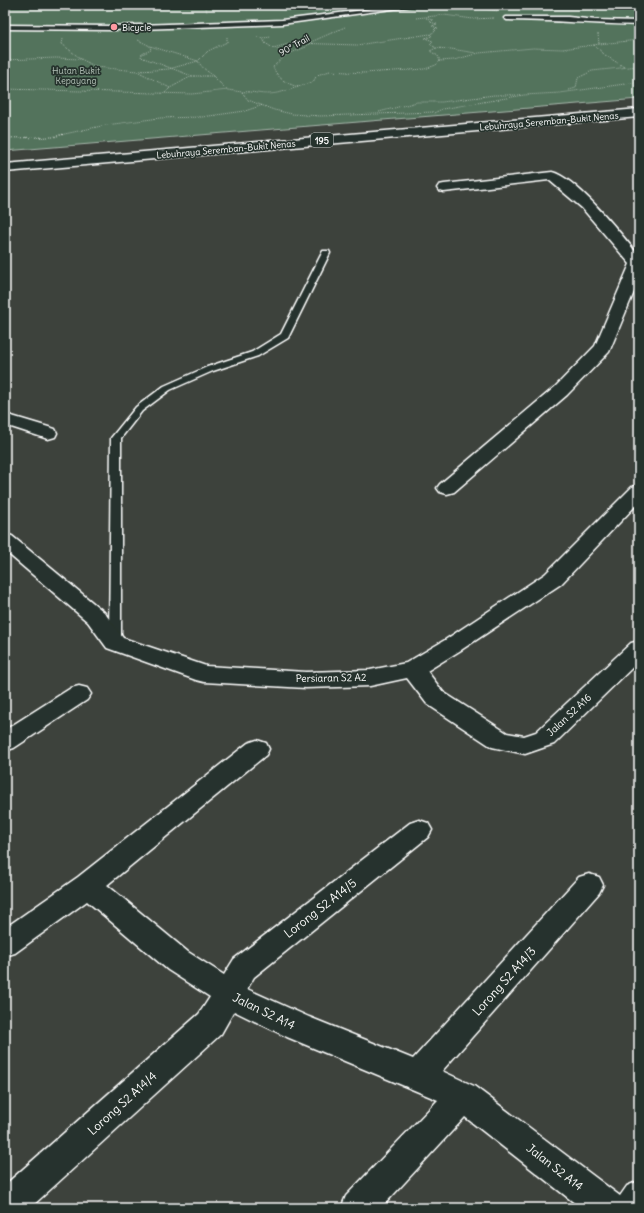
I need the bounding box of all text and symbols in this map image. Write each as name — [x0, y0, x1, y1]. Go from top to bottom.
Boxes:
marker: Bicycle — [109, 22, 119, 32]
place label: Bicycle — [122, 22, 151, 33]
street label: 90° Trail — [277, 32, 311, 58]
park label: Hutan Bukit Kepayang — [52, 65, 100, 86]
street label: Lebuhraya Seremban-Bukit Nenas — [479, 109, 619, 133]
road number: 195 — [311, 133, 333, 147]
street label: Lebuhraya Seremban-Bukit Nenas — [156, 137, 296, 161]
street label: Persiaran S2 A2 — [296, 671, 367, 685]
street label: Jalan S2 A16 — [544, 691, 594, 739]
street label: Lorong S2 A14/5 — [281, 875, 359, 941]
street label: Lorong S2 A14/3 — [469, 943, 539, 1019]
street label: Jalan S2 A14 — [230, 989, 298, 1033]
street label: Lorong S2 A14/4 — [84, 1068, 160, 1138]
street label: Jalan S2 A14 — [524, 1140, 586, 1194]

